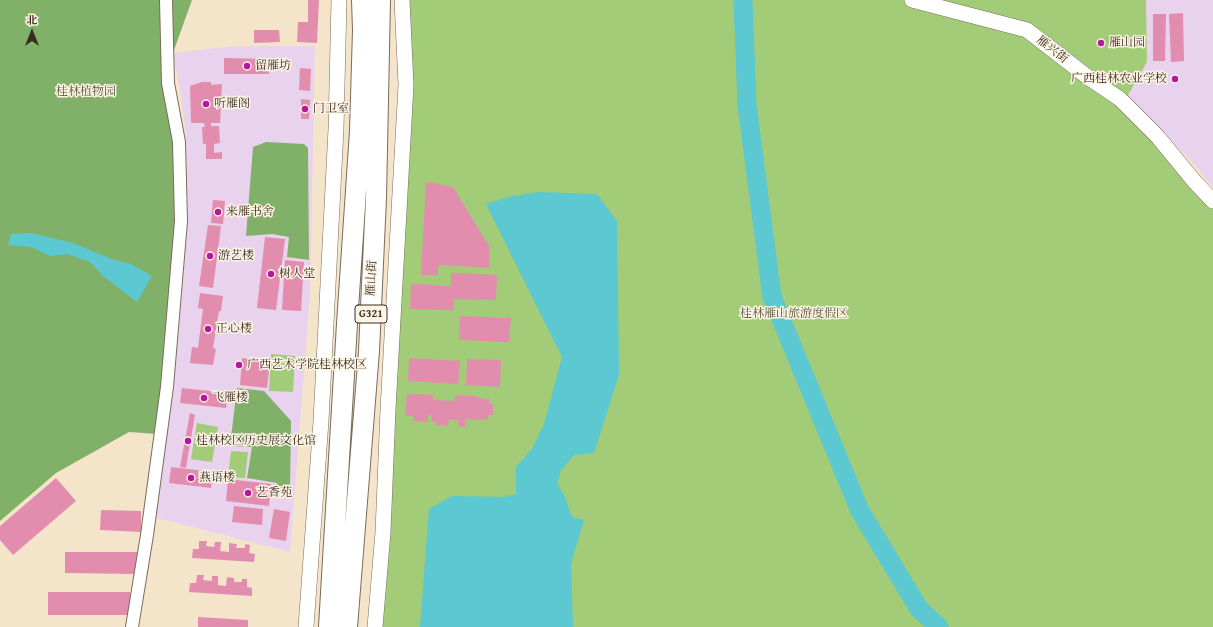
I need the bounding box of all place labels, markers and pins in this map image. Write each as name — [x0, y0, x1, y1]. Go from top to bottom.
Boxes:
place label: 雁山园 — [1109, 36, 1145, 50]
marker: 雁山园 — [1096, 38, 1106, 48]
place label: 留雁坊 — [255, 59, 291, 73]
marker: 留雁坊 — [242, 61, 252, 71]
place label: 广西桂林农业学校 — [1071, 72, 1167, 86]
marker: 广西桂林农业学校 — [1170, 74, 1180, 84]
place label: 听雁阁 — [214, 97, 250, 111]
marker: 听雁阁 — [201, 99, 211, 109]
place label: 门卫室 — [313, 102, 349, 116]
marker: 门卫室 — [300, 104, 310, 114]
place label: 来雁书舍 — [226, 205, 274, 219]
marker: 来雁书舍 — [213, 207, 223, 217]
place label: 游艺楼 — [218, 249, 254, 263]
marker: 游艺楼 — [205, 251, 215, 261]
place label: 树人堂 — [279, 267, 315, 281]
marker: 树人堂 — [266, 269, 276, 279]
place label: 正心楼 — [216, 322, 252, 336]
marker: 正心楼 — [203, 324, 213, 334]
place label: 广西艺术学院桂林校区 — [247, 358, 367, 372]
marker: 广西艺术学院桂林校区 — [234, 360, 244, 370]
place label: 飞雁楼 — [212, 391, 248, 405]
marker: 飞雁楼 — [199, 393, 209, 403]
place label: 桂林校区历史展文化馆 — [196, 434, 316, 448]
marker: 桂林校区历史展文化馆 — [183, 436, 193, 446]
place label: 燕语楼 — [199, 471, 235, 485]
marker: 燕语楼 — [186, 473, 196, 483]
place label: 艺香苑 — [256, 486, 292, 500]
marker: 艺香苑 — [243, 488, 253, 498]

